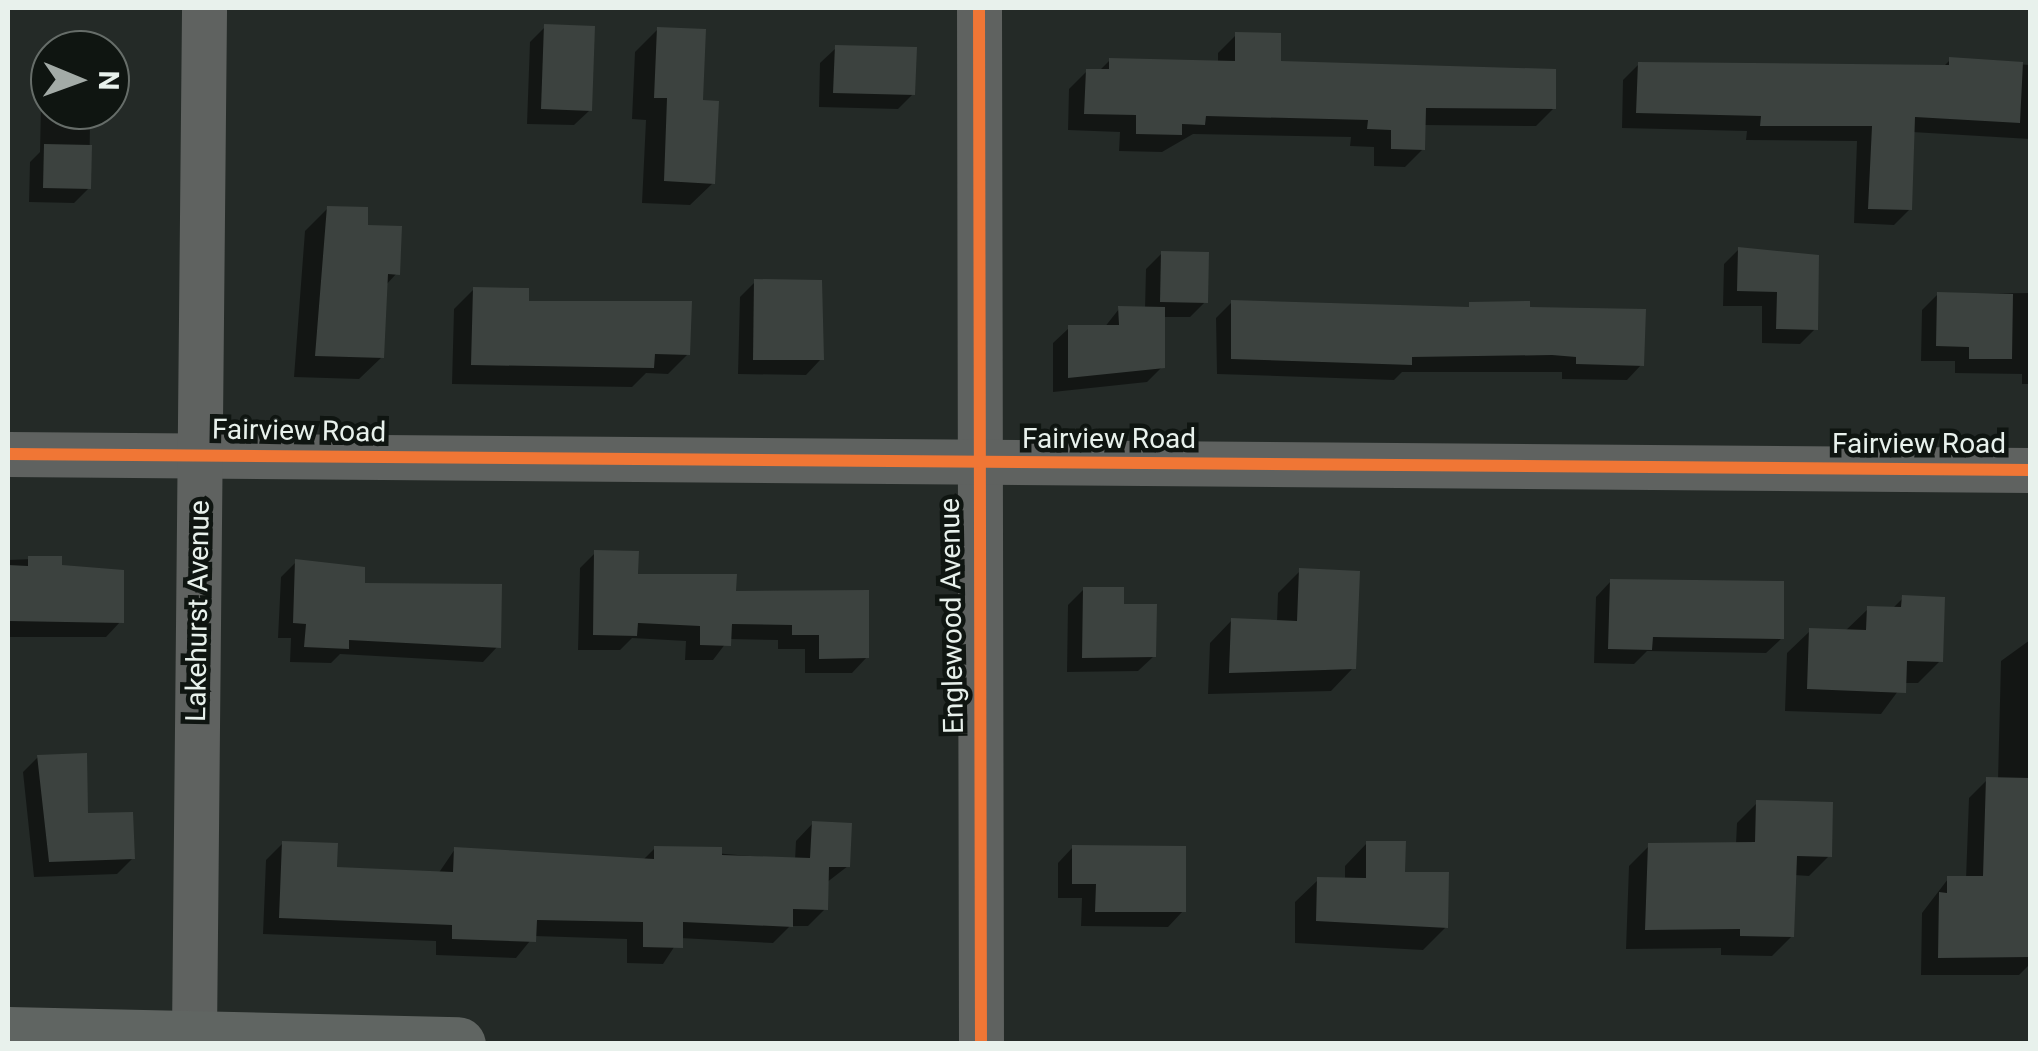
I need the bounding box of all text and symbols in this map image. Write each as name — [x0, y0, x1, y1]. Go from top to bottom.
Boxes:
north arrow — [30, 30, 130, 130]
text: N — [92, 70, 125, 91]
street label: Fairview Road — [212, 413, 386, 449]
street label: Fairview Road — [1022, 422, 1196, 456]
street label: Fairview Road — [1832, 427, 2006, 461]
street label: Englewood Avenue — [933, 498, 971, 734]
street label: Lakehurst Avenue — [179, 500, 217, 722]

